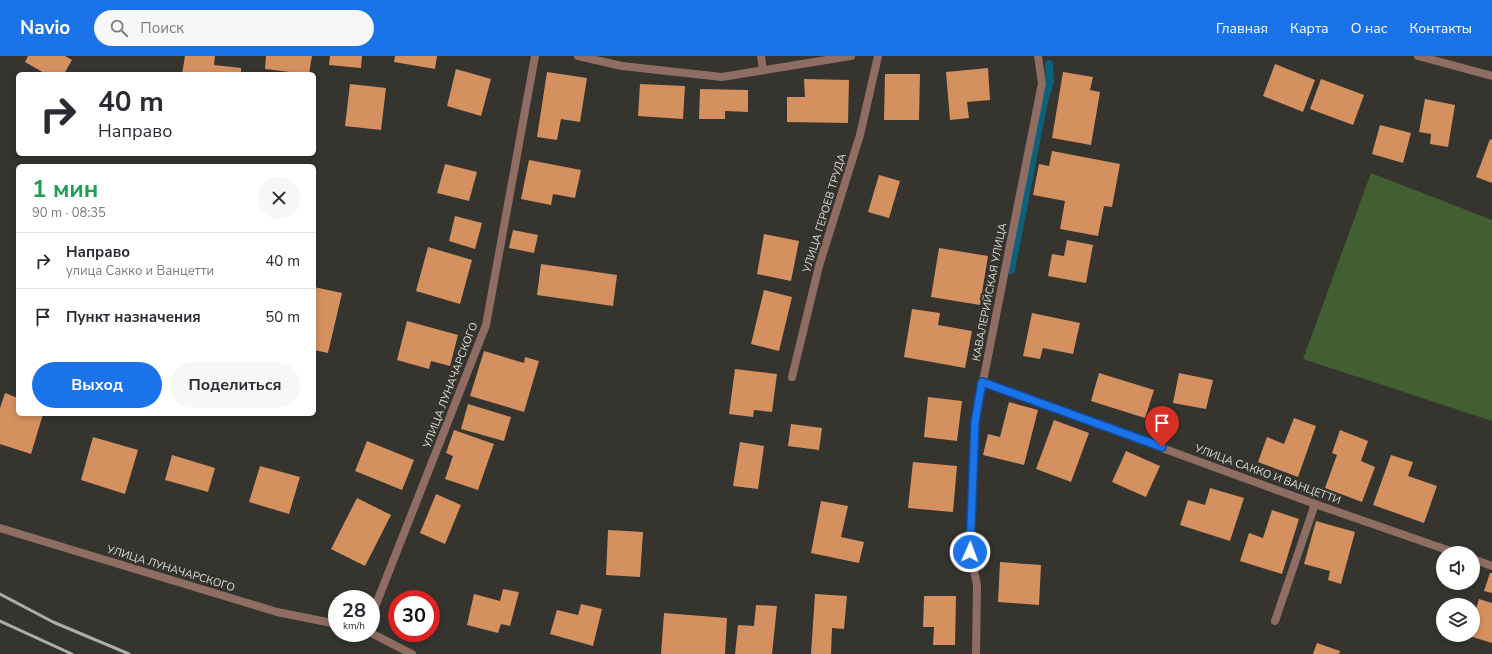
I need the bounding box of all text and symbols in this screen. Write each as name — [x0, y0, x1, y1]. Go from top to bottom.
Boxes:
search box — [94, 10, 374, 46]
text: Navio — [20, 15, 70, 41]
icon: search — [108, 17, 130, 39]
text: Поиск — [140, 18, 184, 38]
text: Главная — [1216, 19, 1268, 38]
text: Карта — [1290, 19, 1329, 38]
text: О нас — [1351, 19, 1387, 38]
text: Контакты — [1409, 19, 1472, 38]
text: 40 m — [98, 83, 164, 121]
icon: right — [32, 88, 84, 140]
text: Направо — [98, 119, 172, 143]
street label: УЛИЦА ГЕРОЕВ ТРУДА — [799, 152, 850, 276]
text: 1 мин — [32, 173, 98, 205]
button: close — [258, 177, 300, 219]
text: 90 m · 08:35 — [32, 204, 106, 222]
street label: КАВАЛЕРИЙСКАЯ УЛИЦА — [969, 222, 1010, 363]
text: Направо — [66, 242, 130, 262]
icon: right — [32, 250, 54, 272]
text: 40 m — [265, 251, 300, 271]
text: улица Сакко и Ванцетти — [66, 262, 214, 280]
icon: arrive — [32, 306, 54, 328]
text: Пункт назначения — [66, 307, 201, 327]
text: 50 m — [265, 307, 300, 327]
street label: УЛИЦА ЛУНАЧАРСКОГО — [419, 320, 481, 451]
button: Выход — [32, 362, 162, 408]
button: Поделиться — [170, 362, 300, 408]
pin — [1145, 406, 1179, 447]
icon: arrive — [1151, 412, 1173, 434]
street label: УЛИЦА САККО И ВАНЦЕТТИ — [1192, 441, 1343, 508]
position arrow — [949, 531, 991, 573]
street label: УЛИЦА ЛУНАЧАРСКОГО — [104, 541, 237, 595]
map controls — [1436, 546, 1480, 642]
button: sound — [1436, 546, 1480, 590]
speed limit sign: 30 — [388, 590, 440, 642]
text: 28 — [342, 597, 366, 624]
button: layers — [1436, 598, 1480, 642]
text: km/h — [343, 619, 365, 633]

